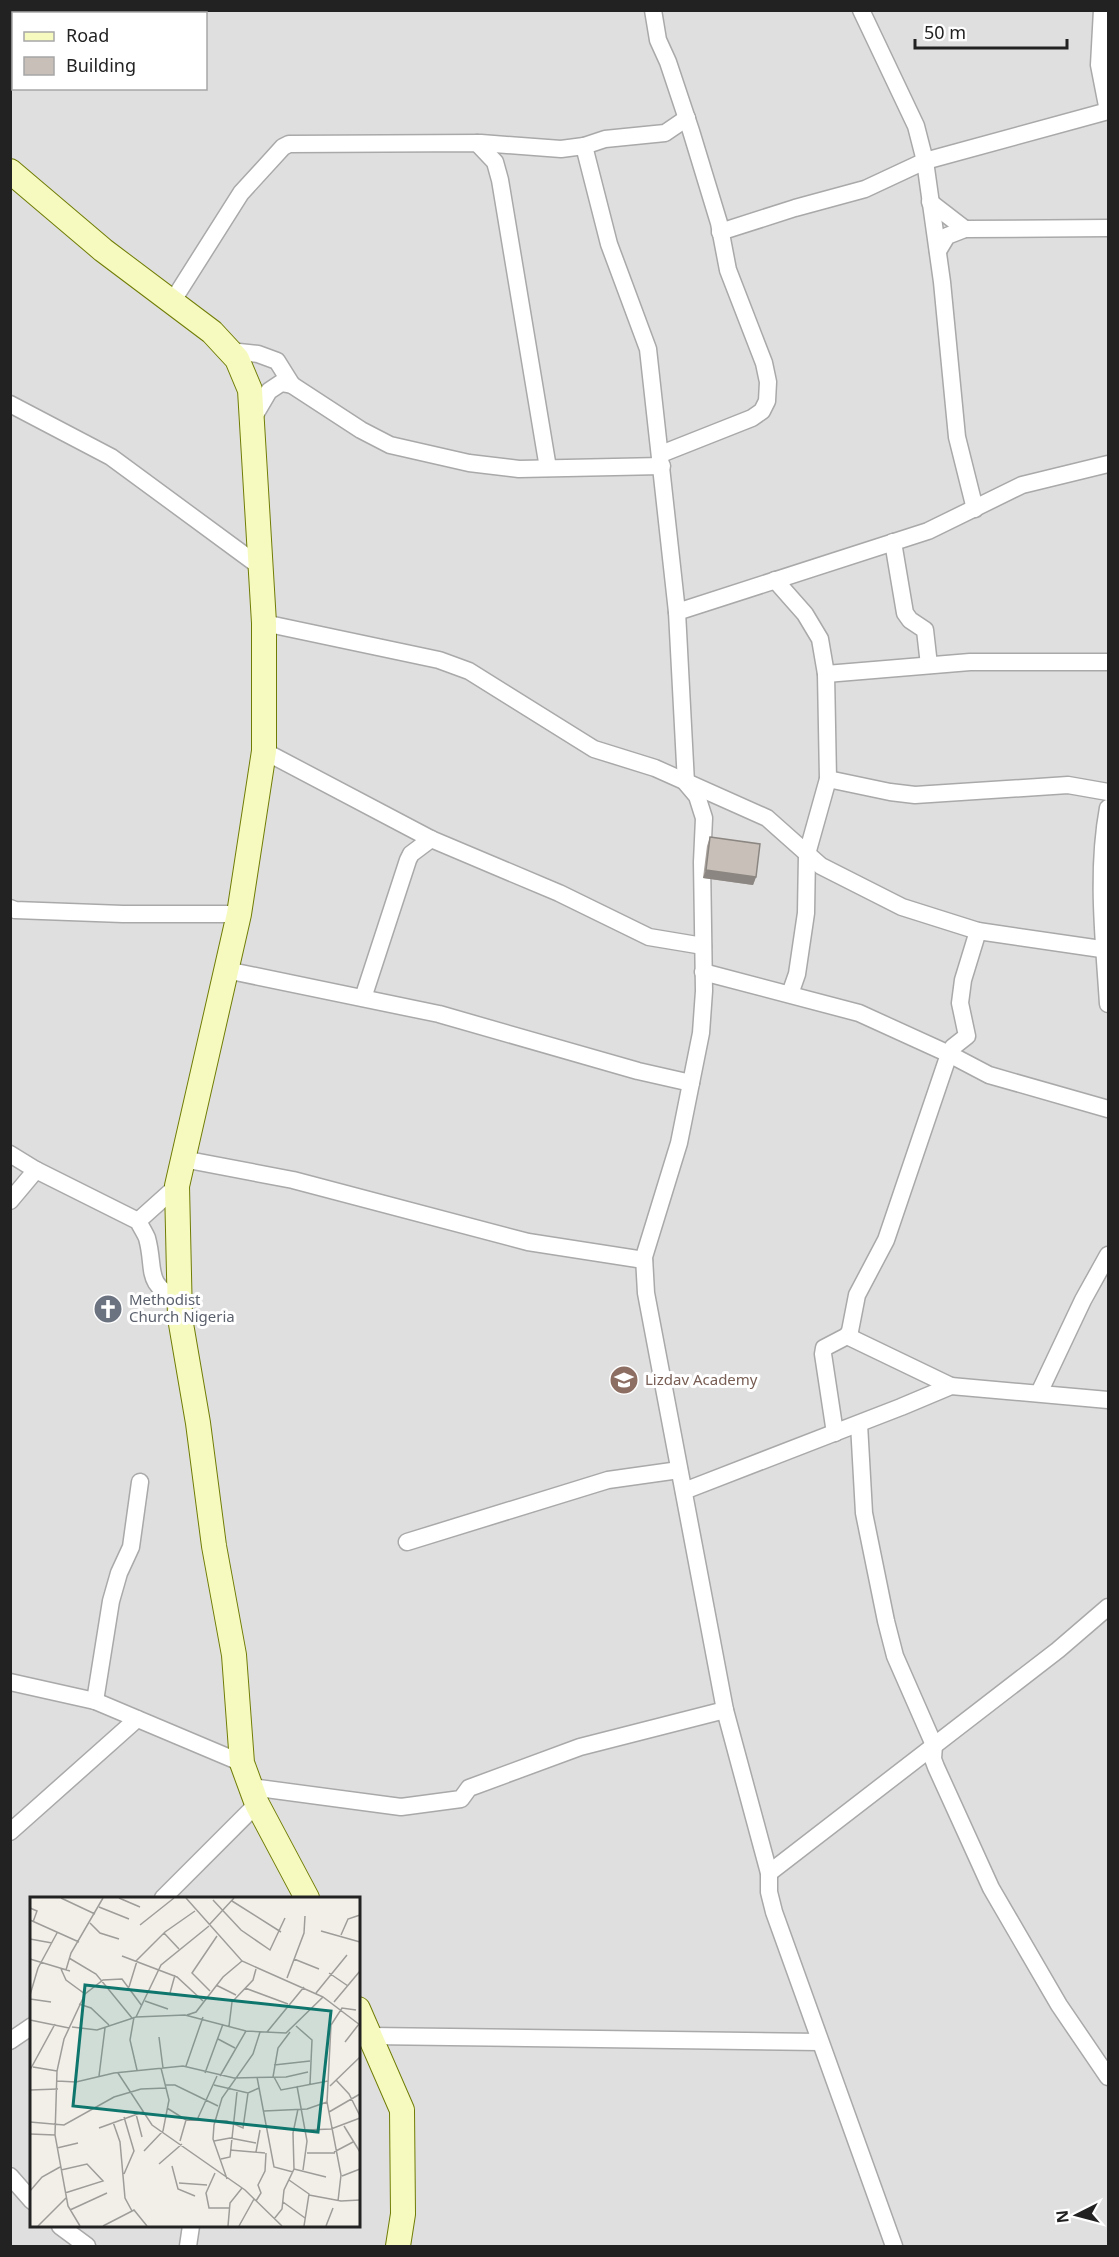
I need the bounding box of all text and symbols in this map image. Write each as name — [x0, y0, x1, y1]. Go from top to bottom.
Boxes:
legend — [12, 12, 207, 90]
scale bar — [915, 12, 1066, 50]
text: 50 m — [924, 20, 966, 44]
text: Road — [66, 23, 109, 47]
text: Building — [66, 53, 136, 77]
place label: Methodist Church Nigeria — [129, 1289, 235, 1326]
church icon: Methodist Church Nigeria — [92, 1293, 124, 1325]
school or university icon: Lizdav Academy — [608, 1364, 640, 1396]
place label: Lizdav Academy — [645, 1369, 758, 1389]
inset map — [30, 1897, 360, 2227]
north arrow — [1047, 2185, 1107, 2245]
text: N — [1050, 2209, 1074, 2224]

